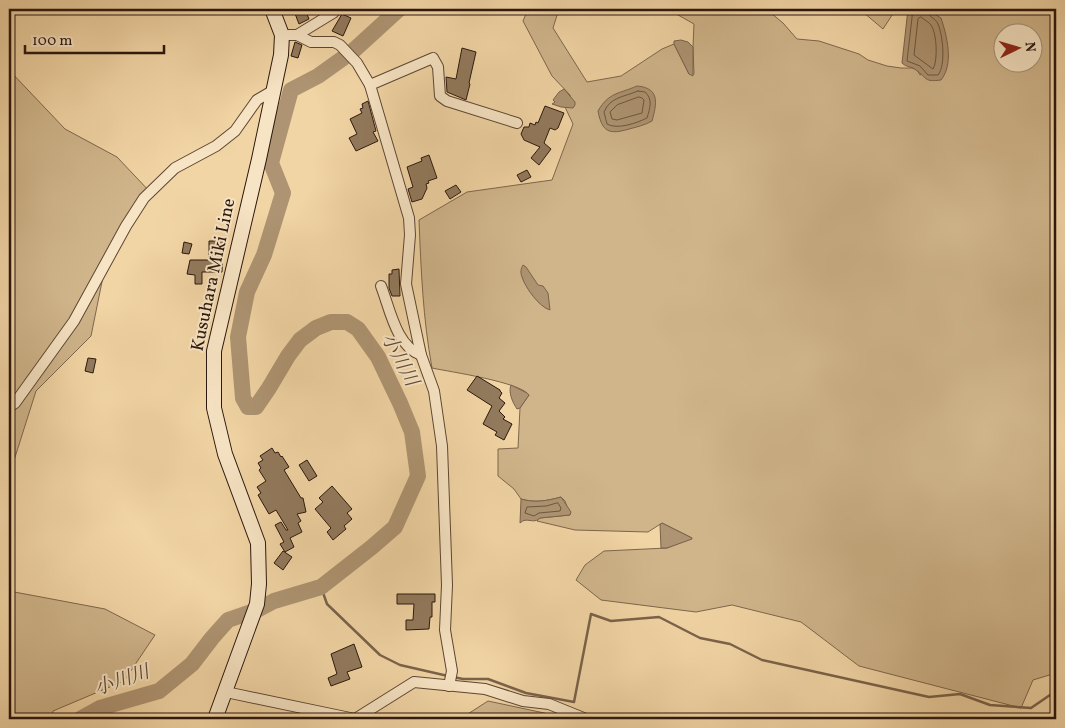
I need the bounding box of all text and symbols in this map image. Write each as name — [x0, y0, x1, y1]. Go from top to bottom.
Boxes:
scale bar — [25, 22, 164, 54]
north arrow — [992, 22, 1042, 72]
text: 100 m — [32, 31, 72, 52]
text: N — [1020, 41, 1039, 53]
street label: Kusuhara Miki Line — [186, 196, 242, 354]
water label: 小川川 — [374, 329, 425, 393]
water label: 小川川 — [91, 659, 155, 703]

